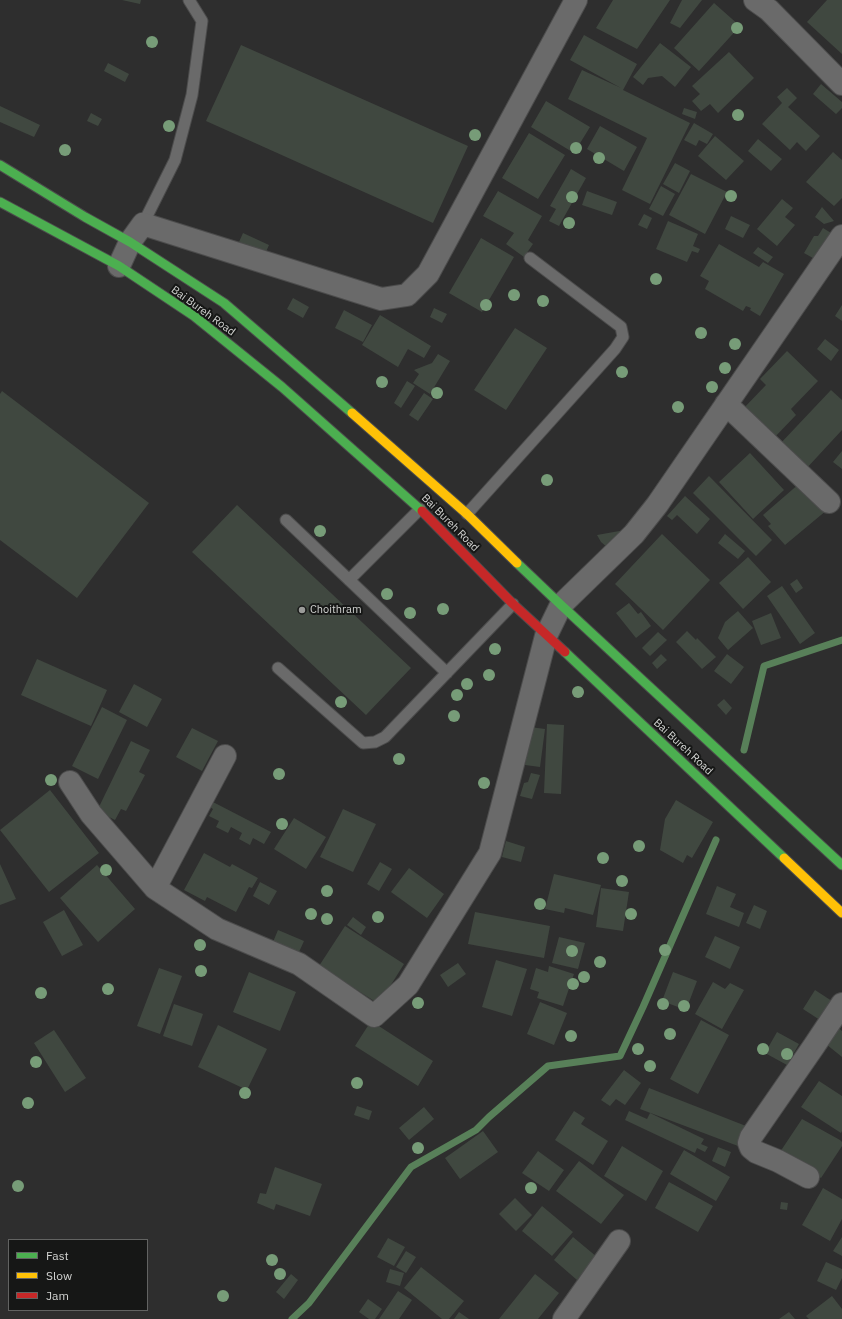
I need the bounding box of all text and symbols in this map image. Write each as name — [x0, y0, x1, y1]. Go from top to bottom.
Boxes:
street label: Bai Bureh Road — [168, 283, 238, 339]
street label: Bai Bureh Road — [418, 491, 482, 555]
place label: Choithram — [310, 603, 362, 617]
marker: Choithram — [297, 605, 307, 615]
street label: Bai Bureh Road — [651, 716, 715, 778]
legend — [8, 1239, 148, 1311]
text: Fast — [46, 1248, 69, 1263]
text: Slow — [46, 1268, 72, 1283]
text: Jam — [46, 1288, 69, 1303]

